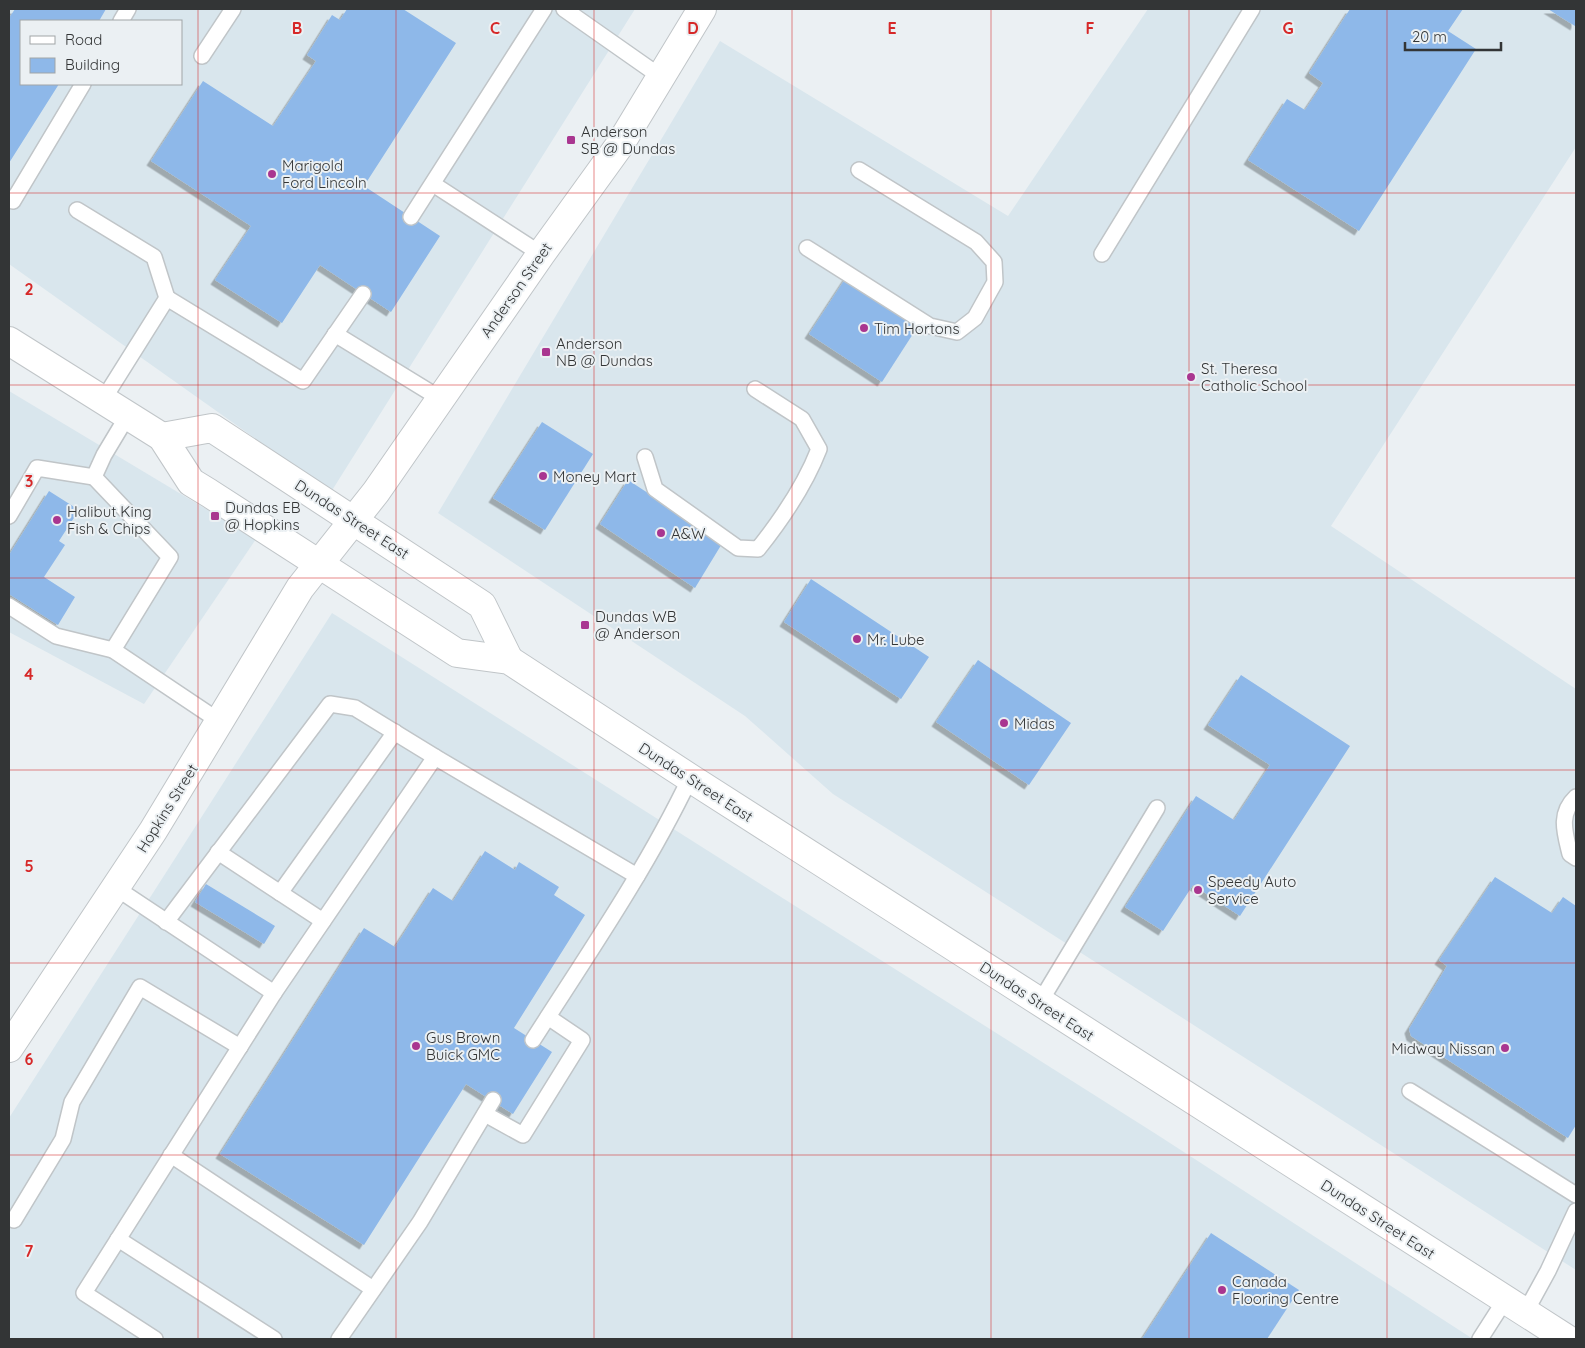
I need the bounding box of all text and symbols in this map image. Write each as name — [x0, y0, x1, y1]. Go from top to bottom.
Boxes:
text: B — [292, 18, 302, 38]
text: C — [490, 18, 500, 38]
text: D — [687, 18, 699, 38]
text: E — [887, 18, 897, 38]
text: F — [1086, 18, 1095, 38]
text: G — [1282, 18, 1294, 38]
legend — [20, 20, 182, 85]
scale bar — [1405, 20, 1501, 52]
text: 20 m — [1412, 27, 1447, 46]
text: Road — [65, 30, 102, 49]
text: Building — [65, 55, 120, 74]
place label: Anderson SB @ Dundas — [581, 122, 675, 158]
marker: Anderson SB @ Dundas — [565, 134, 577, 146]
place label: Marigold Ford Lincoln — [282, 156, 367, 192]
marker: Marigold Ford Lincoln — [266, 168, 278, 180]
street label: Anderson Street — [476, 239, 556, 341]
text: 2 — [24, 279, 34, 299]
place label: Tim Hortons — [874, 319, 959, 338]
marker: Tim Hortons — [858, 322, 870, 334]
place label: Anderson NB @ Dundas — [556, 334, 653, 370]
marker: Anderson NB @ Dundas — [540, 346, 552, 358]
place label: St. Theresa Catholic School — [1201, 359, 1307, 395]
marker: St. Theresa Catholic School — [1185, 371, 1197, 383]
place label: Money Mart — [553, 467, 637, 486]
marker: Money Mart — [537, 470, 549, 482]
text: 3 — [25, 471, 33, 491]
street label: Dundas Street East — [291, 475, 413, 563]
place label: Dundas EB @ Hopkins — [225, 498, 301, 534]
place label: Halibut King Fish & Chips — [67, 502, 152, 538]
marker: Dundas EB @ Hopkins — [209, 510, 221, 522]
marker: Halibut King Fish & Chips — [51, 514, 63, 526]
place label: A&W — [671, 524, 706, 543]
marker: A&W — [655, 527, 667, 539]
place label: Dundas WB @ Anderson — [595, 607, 680, 643]
marker: Dundas WB @ Anderson — [579, 619, 591, 631]
place label: Mr. Lube — [867, 630, 925, 649]
marker: Mr. Lube — [851, 633, 863, 645]
text: 4 — [24, 664, 34, 684]
place label: Midas — [1014, 714, 1055, 733]
marker: Midas — [998, 717, 1010, 729]
street label: Dundas Street East — [635, 738, 757, 826]
street label: Hopkins Street — [132, 760, 202, 856]
text: 5 — [24, 856, 34, 876]
place label: Speedy Auto Service — [1208, 872, 1296, 908]
marker: Speedy Auto Service — [1192, 884, 1204, 896]
street label: Dundas Street East — [976, 957, 1098, 1045]
place label: Gus Brown Buick GMC — [426, 1028, 500, 1064]
place label: Midway Nissan — [1391, 1039, 1495, 1058]
marker: Gus Brown Buick GMC — [410, 1040, 422, 1052]
marker: Midway Nissan — [1499, 1042, 1511, 1054]
text: 6 — [25, 1049, 34, 1069]
street label: Dundas Street East — [1317, 1175, 1439, 1263]
text: 7 — [25, 1241, 34, 1261]
place label: Canada Flooring Centre — [1232, 1272, 1339, 1308]
marker: Canada Flooring Centre — [1216, 1284, 1228, 1296]

